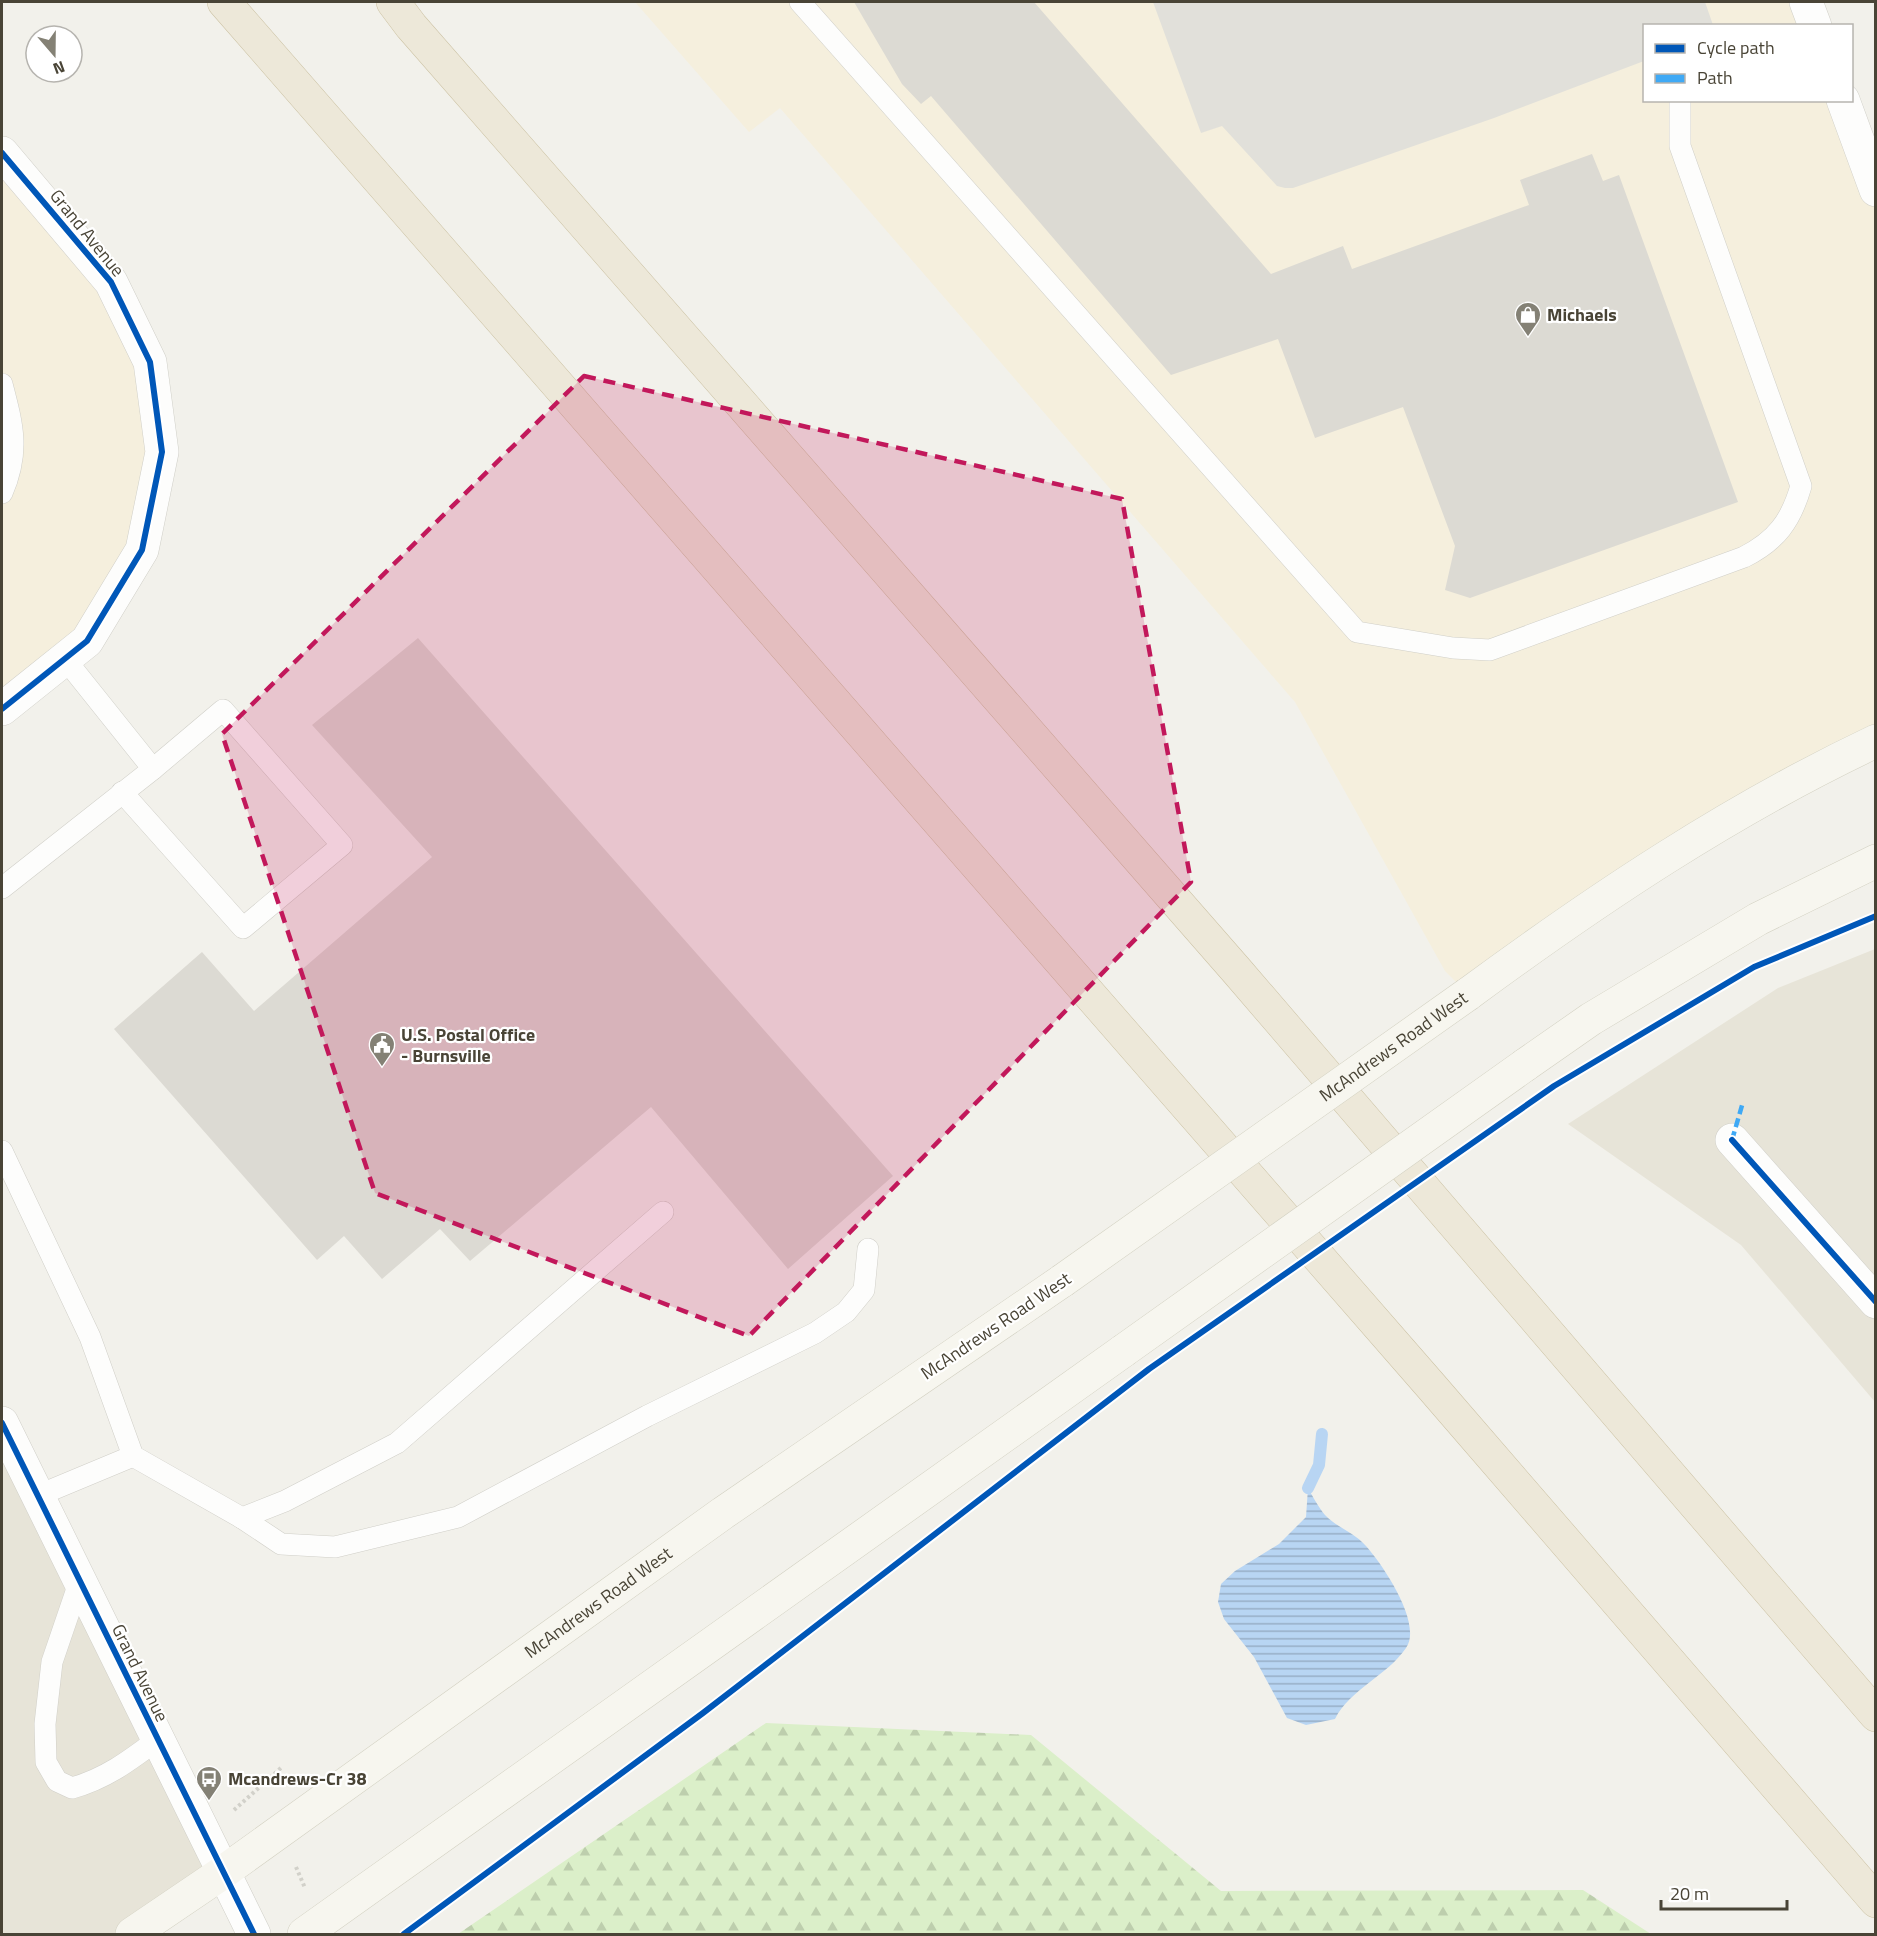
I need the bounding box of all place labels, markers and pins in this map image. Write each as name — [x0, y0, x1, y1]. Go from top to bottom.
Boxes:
shop icon: Michaels — [1513, 300, 1543, 338]
place label: Michaels — [1547, 301, 1617, 328]
place label: U.S. Postal Office - Burnsville — [401, 1021, 535, 1069]
public building icon: U.S. Postal Office - Burnsville — [367, 1030, 397, 1068]
bus stop icon: Mcandrews-Cr 38 — [194, 1764, 224, 1802]
place label: Mcandrews-Cr 38 — [228, 1765, 367, 1792]

